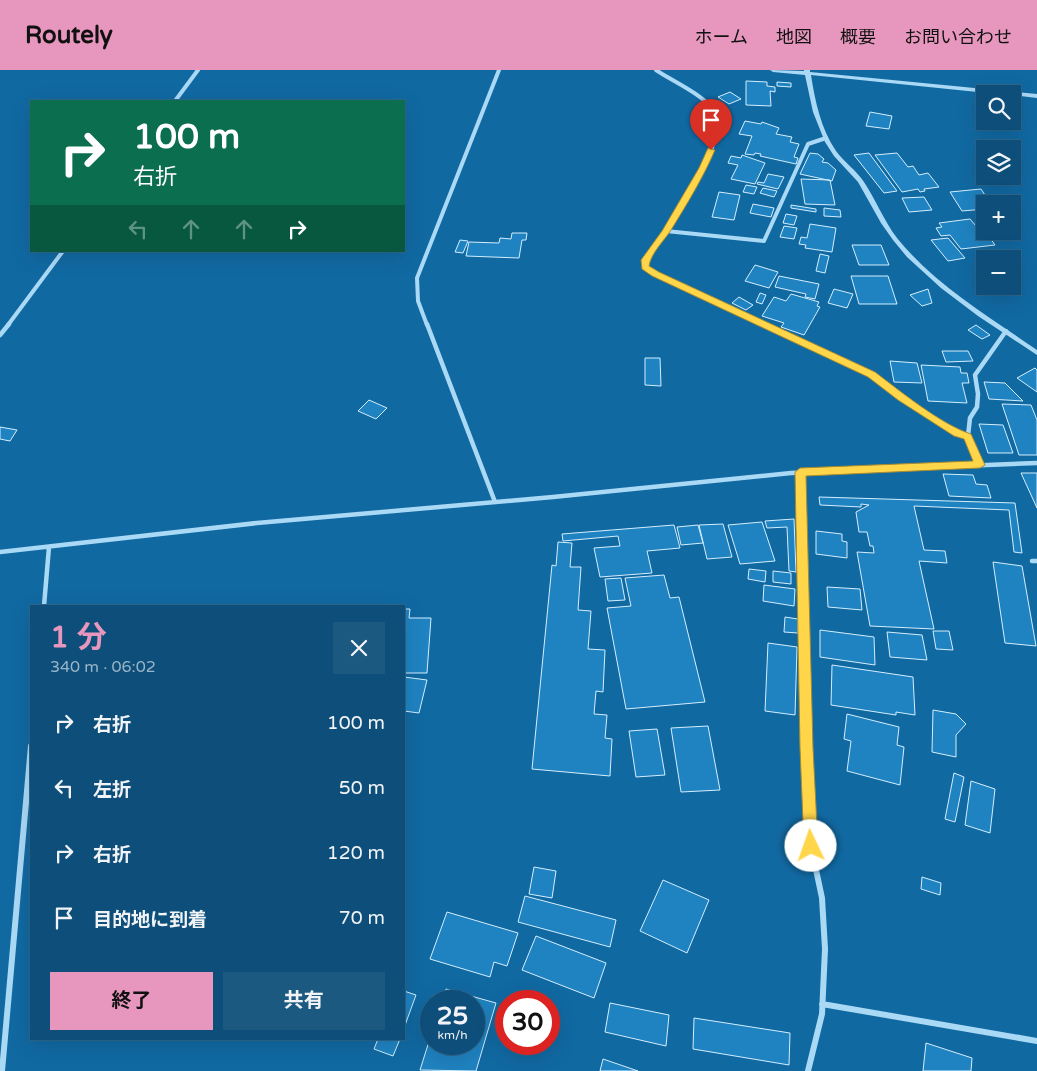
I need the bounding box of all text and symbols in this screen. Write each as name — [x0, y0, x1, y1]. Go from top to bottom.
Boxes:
text: Routely — [25, 21, 113, 50]
text: ホーム — [695, 26, 748, 48]
text: 地図 — [776, 26, 812, 48]
text: 概要 — [840, 26, 876, 48]
text: お問い合わせ — [904, 26, 1012, 48]
map controls — [976, 85, 1021, 295]
button: search — [976, 85, 1021, 130]
pin — [690, 99, 732, 150]
icon: arrive — [697, 106, 725, 134]
text: 100 m — [133, 116, 240, 158]
icon: right — [50, 120, 115, 185]
button: layers — [976, 140, 1021, 185]
text: 右折 — [133, 164, 177, 190]
button: + — [976, 195, 1021, 240]
icon: left — [124, 215, 152, 243]
icon: ahead — [177, 215, 205, 243]
icon: ahead — [230, 215, 258, 243]
icon: right — [283, 215, 311, 243]
button: − — [976, 250, 1021, 295]
text: 1 分 — [50, 619, 107, 656]
button: close — [333, 622, 385, 674]
text: 340 m · 06:02 — [50, 657, 156, 677]
icon: right — [50, 709, 78, 737]
text: 100 m — [327, 712, 385, 734]
text: 右折 — [93, 714, 131, 736]
icon: left — [50, 774, 78, 802]
text: 50 m — [339, 777, 385, 799]
text: 左折 — [93, 779, 131, 801]
position arrow — [784, 819, 836, 871]
icon: right — [50, 839, 78, 867]
text: 120 m — [327, 842, 385, 864]
text: 右折 — [93, 844, 131, 866]
icon: arrive — [50, 904, 78, 932]
text: 70 m — [339, 907, 385, 929]
text: 目的地に到着 — [93, 909, 207, 931]
button: 終了 — [50, 972, 213, 1030]
button: 共有 — [223, 972, 385, 1030]
speed limit sign: 30 — [495, 990, 560, 1055]
text: 25 — [437, 1001, 468, 1031]
text: km/h — [437, 1028, 468, 1042]

